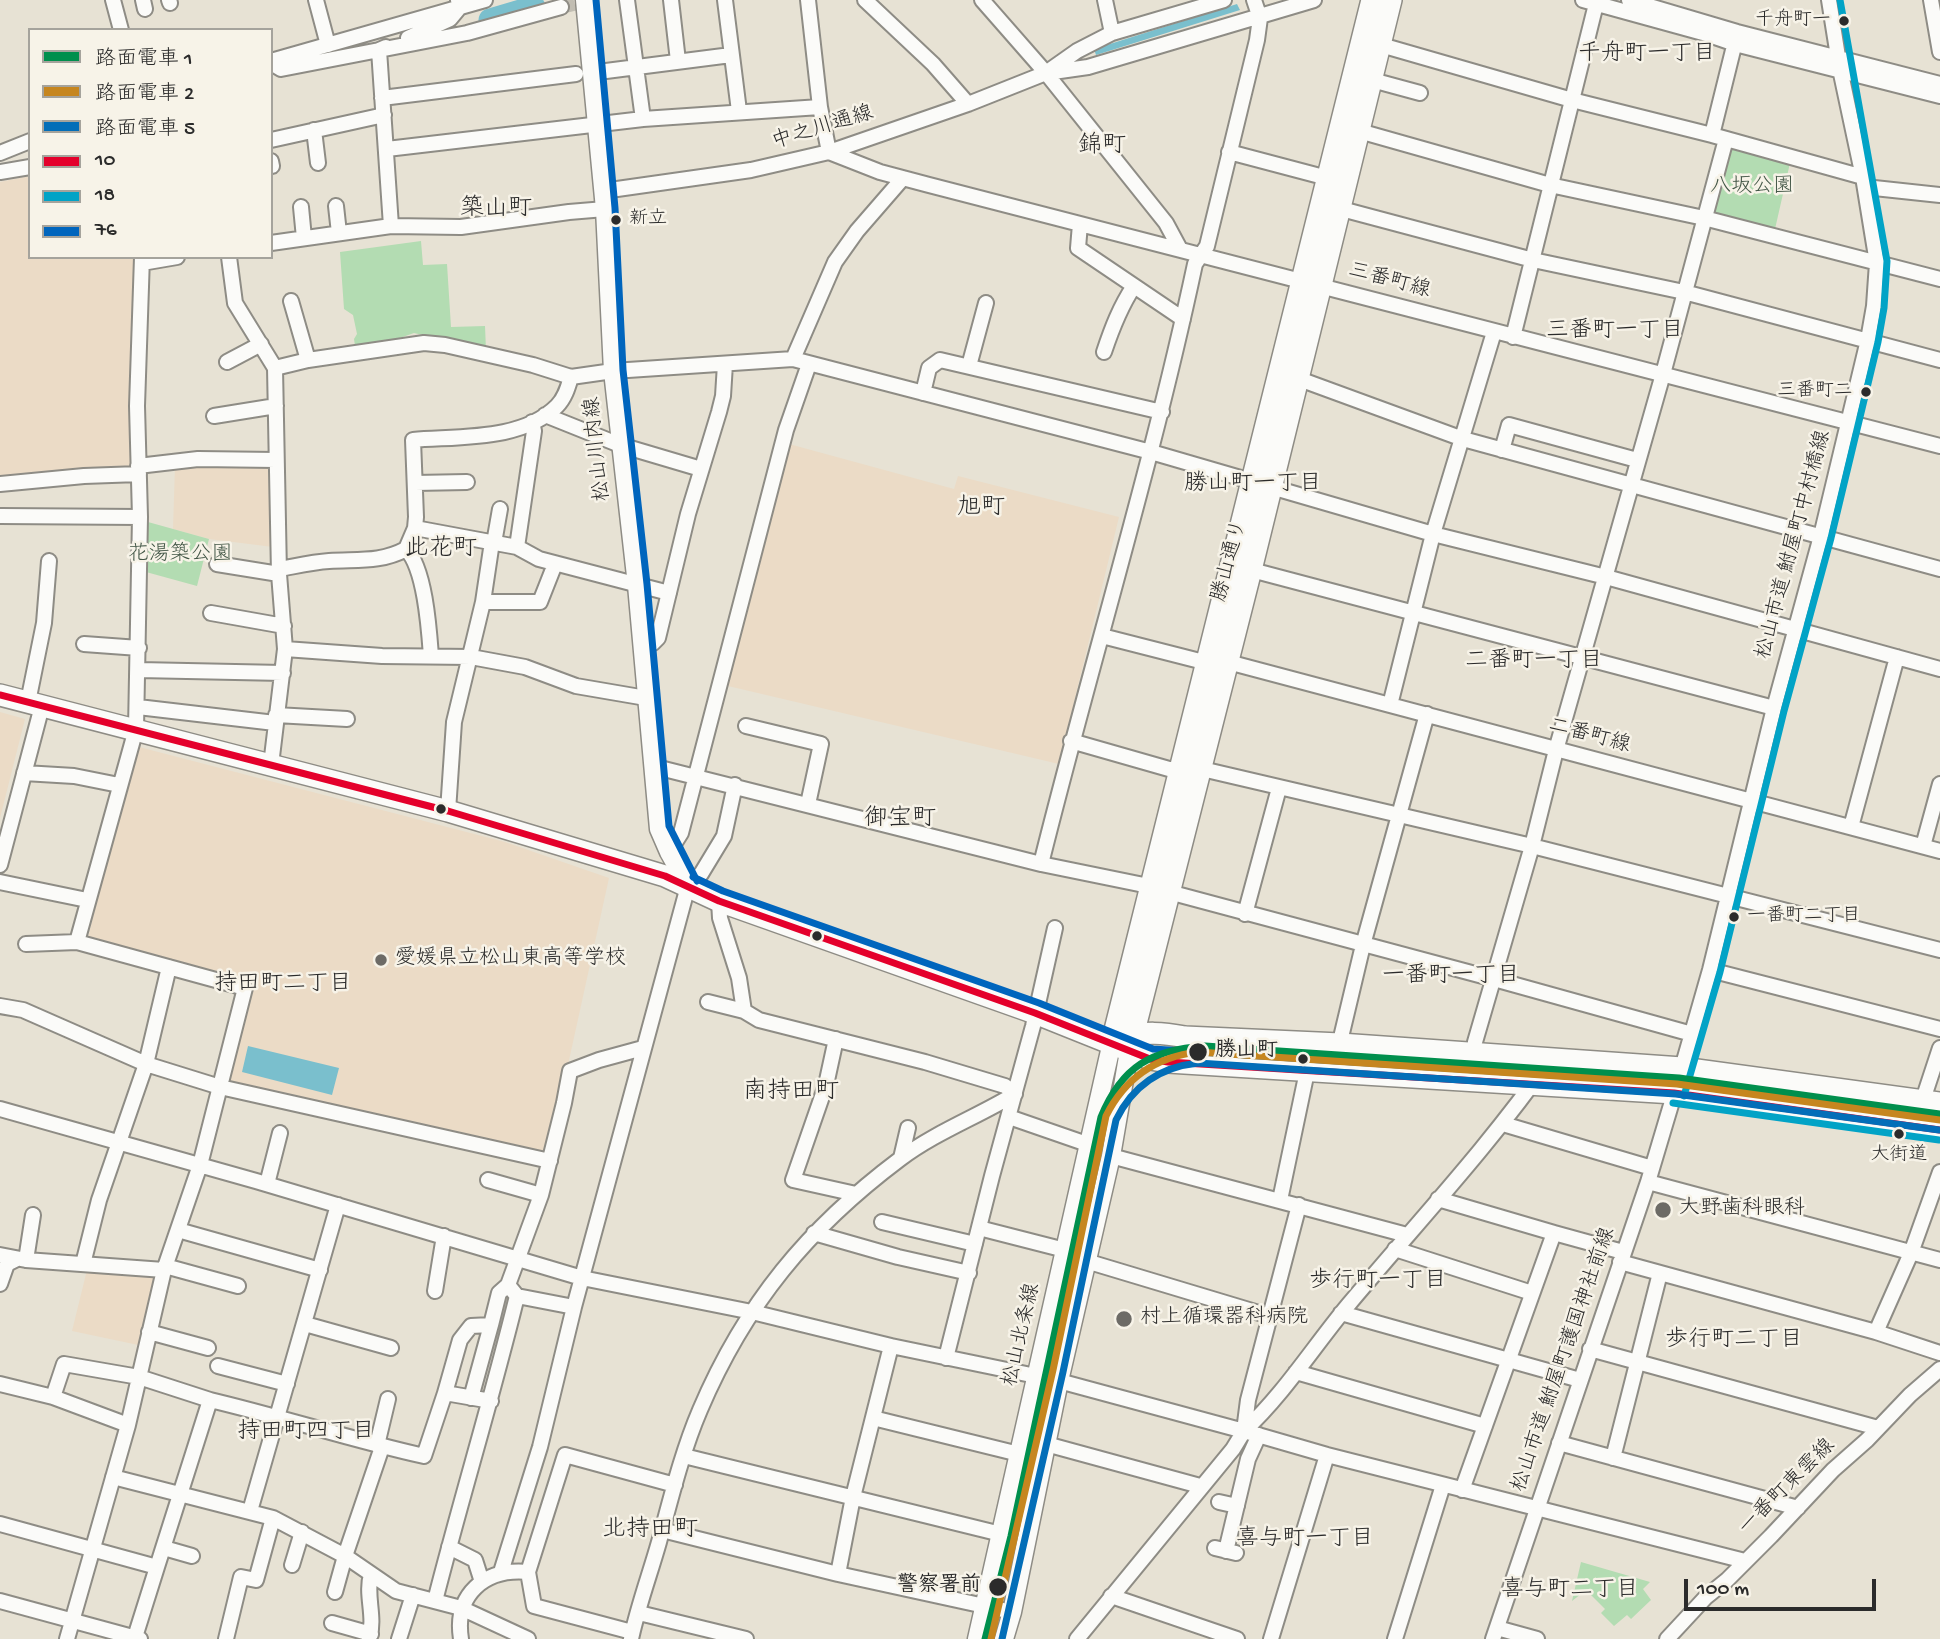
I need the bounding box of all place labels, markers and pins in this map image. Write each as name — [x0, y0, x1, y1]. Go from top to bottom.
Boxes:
place label: 千舟町一 — [1755, 10, 1831, 32]
marker: 千舟町一 — [1837, 14, 1851, 28]
place label: 新立 — [629, 209, 667, 231]
marker: 新立 — [609, 213, 623, 227]
place label: 三番町二 — [1777, 381, 1853, 403]
marker: 三番町二 — [1859, 385, 1873, 399]
unlabelled marker — [434, 802, 448, 816]
place label: 一番町二丁目 — [1747, 906, 1861, 928]
marker: 一番町二丁目 — [1727, 910, 1741, 924]
unlabelled marker — [810, 929, 824, 943]
place label: 愛媛県立松山東高等学校 — [395, 947, 626, 973]
marker: 愛媛県立松山東高等学校 — [373, 952, 389, 968]
place label: 勝山町 — [1215, 1039, 1278, 1065]
marker: 勝山町 — [1187, 1041, 1209, 1063]
unlabelled marker — [1296, 1052, 1310, 1066]
marker: 大街道 — [1892, 1127, 1906, 1141]
place label: 大街道 — [1871, 1145, 1927, 1167]
place label: 大野歯科眼科 — [1679, 1197, 1805, 1223]
marker: 大野歯科眼科 — [1653, 1200, 1673, 1220]
place label: 村上循環器科病院 — [1140, 1306, 1308, 1332]
marker: 村上循環器科病院 — [1114, 1309, 1134, 1329]
place label: 警察署前 — [897, 1574, 981, 1600]
marker: 警察署前 — [987, 1576, 1009, 1598]

